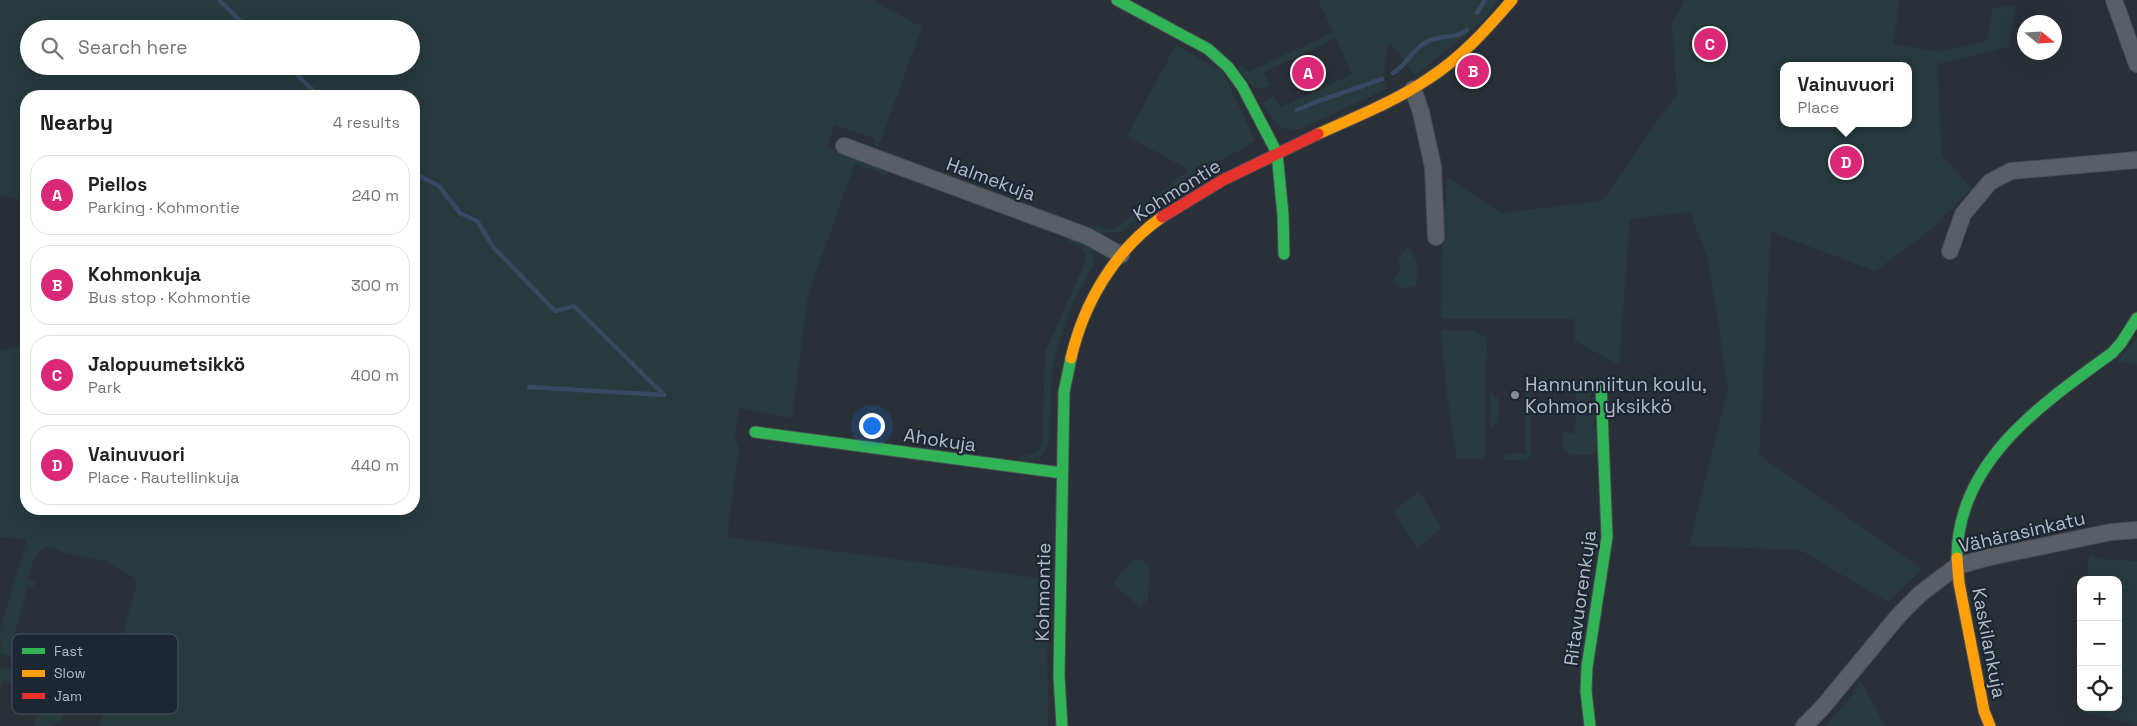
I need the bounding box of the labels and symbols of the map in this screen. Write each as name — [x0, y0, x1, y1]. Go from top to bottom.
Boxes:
north arrow — [2017, 15, 2062, 60]
pin: C — [1694, 25, 1726, 63]
pin: B — [1457, 52, 1489, 90]
pin: A — [1292, 54, 1324, 92]
pin: D — [1830, 143, 1862, 181]
street label: Halmekuja — [943, 151, 1039, 207]
street label: Kohmontie — [1129, 153, 1225, 227]
place label: Hannunniitun koulu, Kohmon yksikkö — [1525, 372, 1707, 419]
marker: Hannunniitun koulu, Kohmon yksikkö — [1509, 389, 1521, 401]
your location — [859, 413, 885, 439]
street label: Ahokuja — [902, 423, 978, 457]
street label: Vähärasinkatu — [1956, 505, 2088, 559]
street label: Ritavuorenkuja — [1558, 529, 1602, 667]
street label: Kohmontie — [1030, 542, 1056, 642]
street label: Kaskilankuja — [1966, 586, 2012, 700]
legend — [12, 634, 178, 714]
text: Fast — [54, 642, 83, 660]
text: Slow — [54, 664, 86, 682]
text: Jam — [54, 687, 82, 705]

